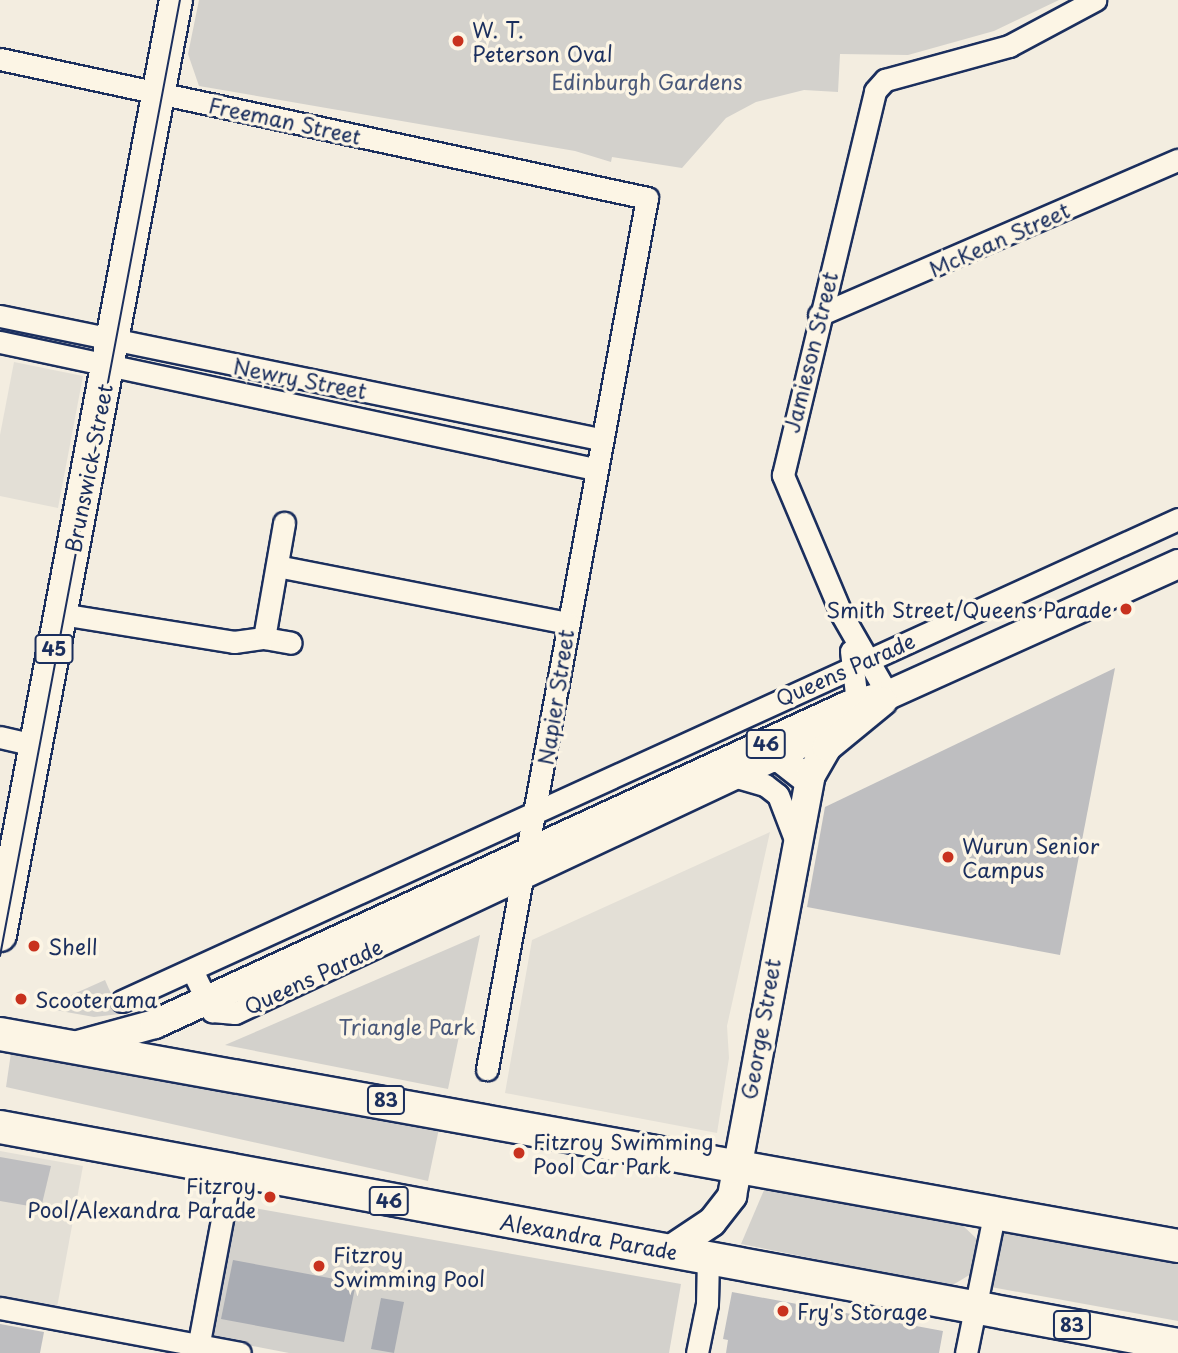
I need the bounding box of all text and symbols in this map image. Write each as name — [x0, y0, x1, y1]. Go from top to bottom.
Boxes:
place label: W. T. Peterson Oval — [472, 16, 612, 66]
marker: W. T. Peterson Oval — [450, 33, 466, 49]
park label: Edinburgh Gardens — [551, 68, 743, 94]
street label: Freeman Street — [206, 91, 364, 149]
street label: McKean Street — [925, 197, 1073, 281]
street label: Jamieson Street — [778, 270, 842, 434]
street label: Newry Street — [231, 353, 369, 403]
street label: Brunswick Street — [59, 381, 117, 555]
place label: Smith Street/Queens Parade — [825, 596, 1112, 622]
marker: Smith Street/Queens Parade — [1118, 601, 1134, 617]
street label: Napier Street — [532, 627, 578, 767]
street label: Queens Parade — [771, 627, 919, 711]
road number: 45 — [33, 634, 75, 664]
road number: 46 — [745, 729, 787, 760]
place label: Wurun Senior Campus — [962, 832, 1099, 882]
marker: Wurun Senior Campus — [940, 849, 956, 865]
place label: Shell — [48, 933, 97, 959]
street label: Queens Parade — [240, 933, 386, 1019]
marker: Shell — [26, 938, 42, 954]
street label: George Street — [735, 957, 785, 1101]
place label: Scooterama — [35, 986, 157, 1012]
marker: Scooterama — [13, 991, 29, 1007]
park label: Triangle Park — [338, 1013, 476, 1039]
road number: 83 — [367, 1084, 405, 1116]
place label: Fitzroy Swimming Pool Car Park — [533, 1128, 713, 1178]
marker: Fitzroy Swimming Pool Car Park — [511, 1145, 527, 1161]
place label: Fitzroy Pool/Alexandra Parade — [27, 1172, 256, 1222]
road number: 46 — [368, 1186, 410, 1217]
marker: Fitzroy Pool/Alexandra Parade — [262, 1189, 278, 1205]
street label: Alexandra Parade — [498, 1208, 680, 1264]
place label: Fitzroy Swimming Pool — [333, 1241, 485, 1291]
marker: Fitzroy Swimming Pool — [311, 1258, 327, 1274]
place label: Fry's Storage — [797, 1298, 929, 1324]
marker: Fry's Storage — [775, 1303, 791, 1319]
road number: 83 — [1053, 1310, 1091, 1340]

